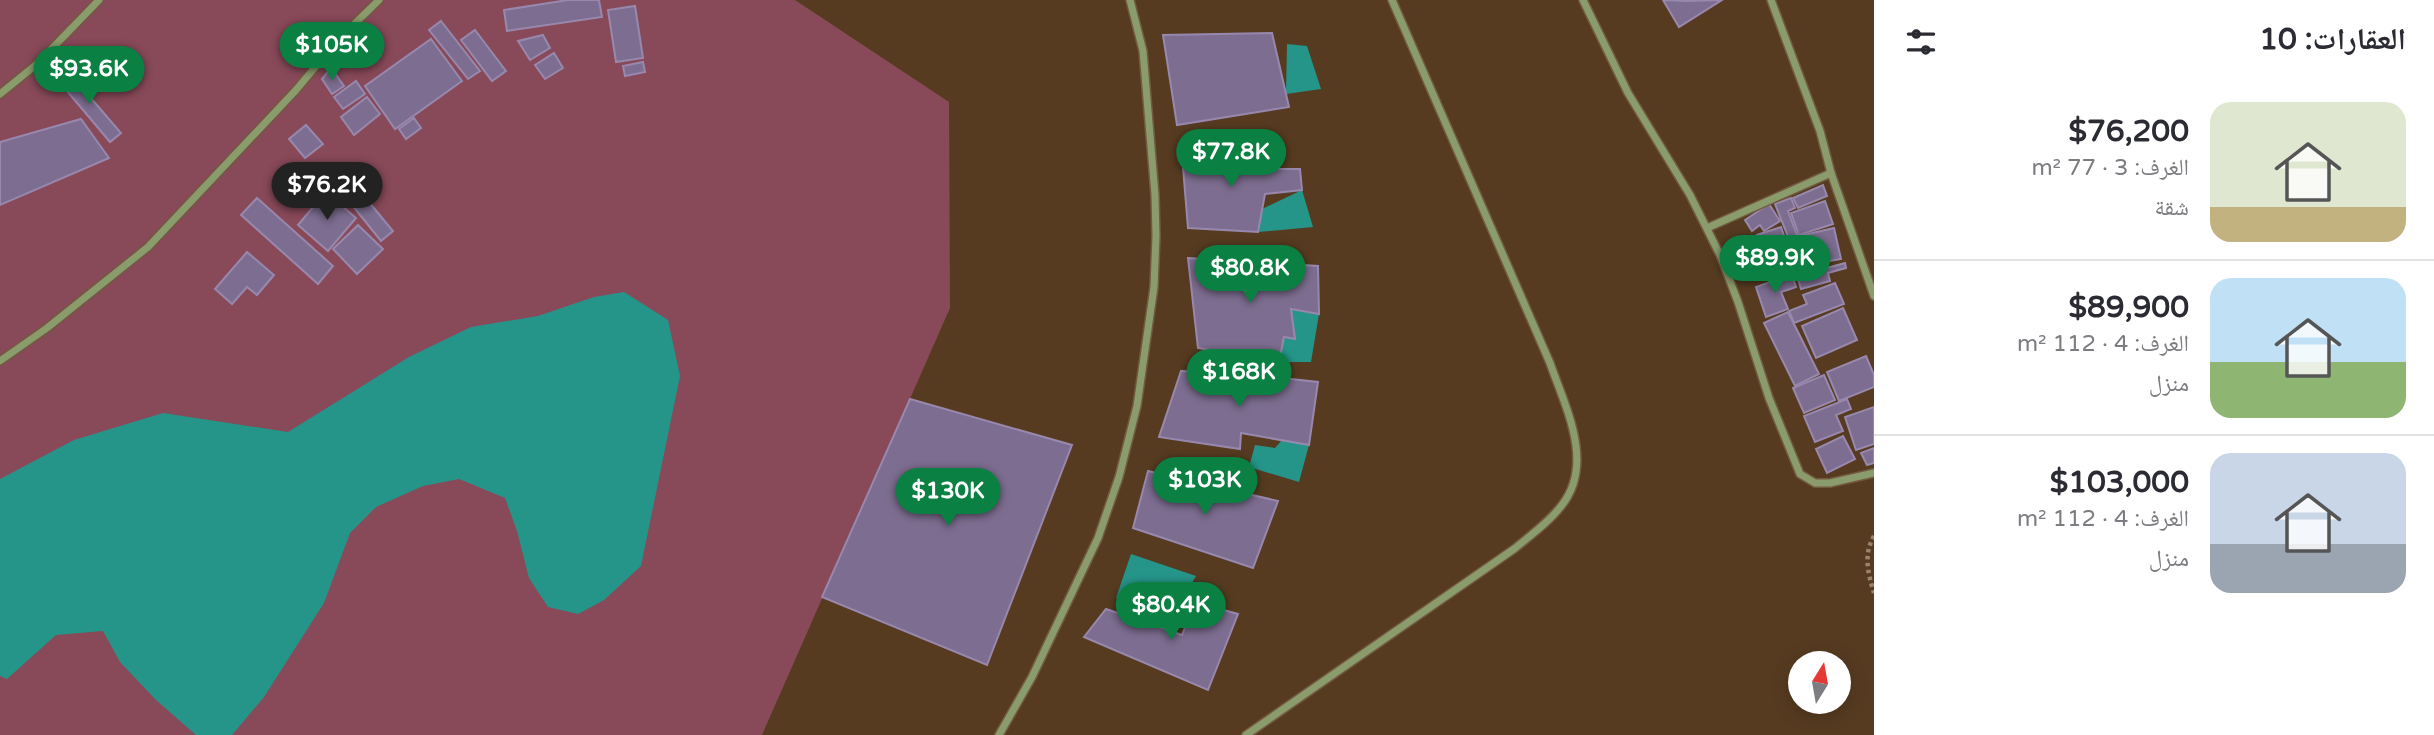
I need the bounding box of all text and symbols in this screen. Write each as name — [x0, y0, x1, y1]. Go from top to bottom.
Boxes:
text: العقارات: 10 — [2259, 21, 2406, 58]
pin: $105K — [283, 22, 381, 82]
icon: filters — [1902, 23, 1940, 61]
text: $105K — [296, 31, 368, 59]
pin: $93.6K — [32, 46, 146, 106]
text: $93.6K — [50, 55, 128, 83]
text: $76,200 — [2069, 113, 2189, 150]
pin: $77.8K — [1174, 130, 1288, 189]
icon: home — [2266, 130, 2350, 214]
text: $77.8K — [1192, 138, 1270, 166]
text: الغرف: 3 · 77 m² — [2031, 154, 2189, 182]
pin: $76.2K — [270, 162, 384, 222]
text: $76.2K — [288, 171, 366, 199]
text: شقة — [2155, 194, 2189, 222]
pin: $89.9K — [1718, 236, 1832, 295]
text: $89.9K — [1736, 244, 1814, 272]
pin: $80.8K — [1193, 246, 1307, 305]
text: $80.8K — [1211, 254, 1289, 282]
text: $89,900 — [2069, 289, 2189, 326]
icon: home — [2266, 306, 2350, 390]
text: الغرف: 4 · 112 m² — [2017, 330, 2189, 358]
pin: $168K — [1190, 350, 1288, 409]
text: $168K — [1203, 358, 1275, 386]
text: منزل — [2149, 370, 2189, 398]
pin: $103K — [1156, 458, 1254, 517]
text: $103,000 — [2050, 464, 2189, 501]
text: $103K — [1169, 466, 1241, 494]
pin: $130K — [899, 468, 997, 528]
text: $130K — [912, 477, 984, 505]
icon: home — [2266, 481, 2350, 565]
text: الغرف: 4 · 112 m² — [2017, 505, 2189, 533]
text: منزل — [2149, 545, 2189, 573]
pin: $80.4K — [1114, 582, 1228, 642]
text: $80.4K — [1132, 591, 1210, 619]
north arrow — [1788, 651, 1852, 714]
map controls — [1788, 651, 1851, 714]

